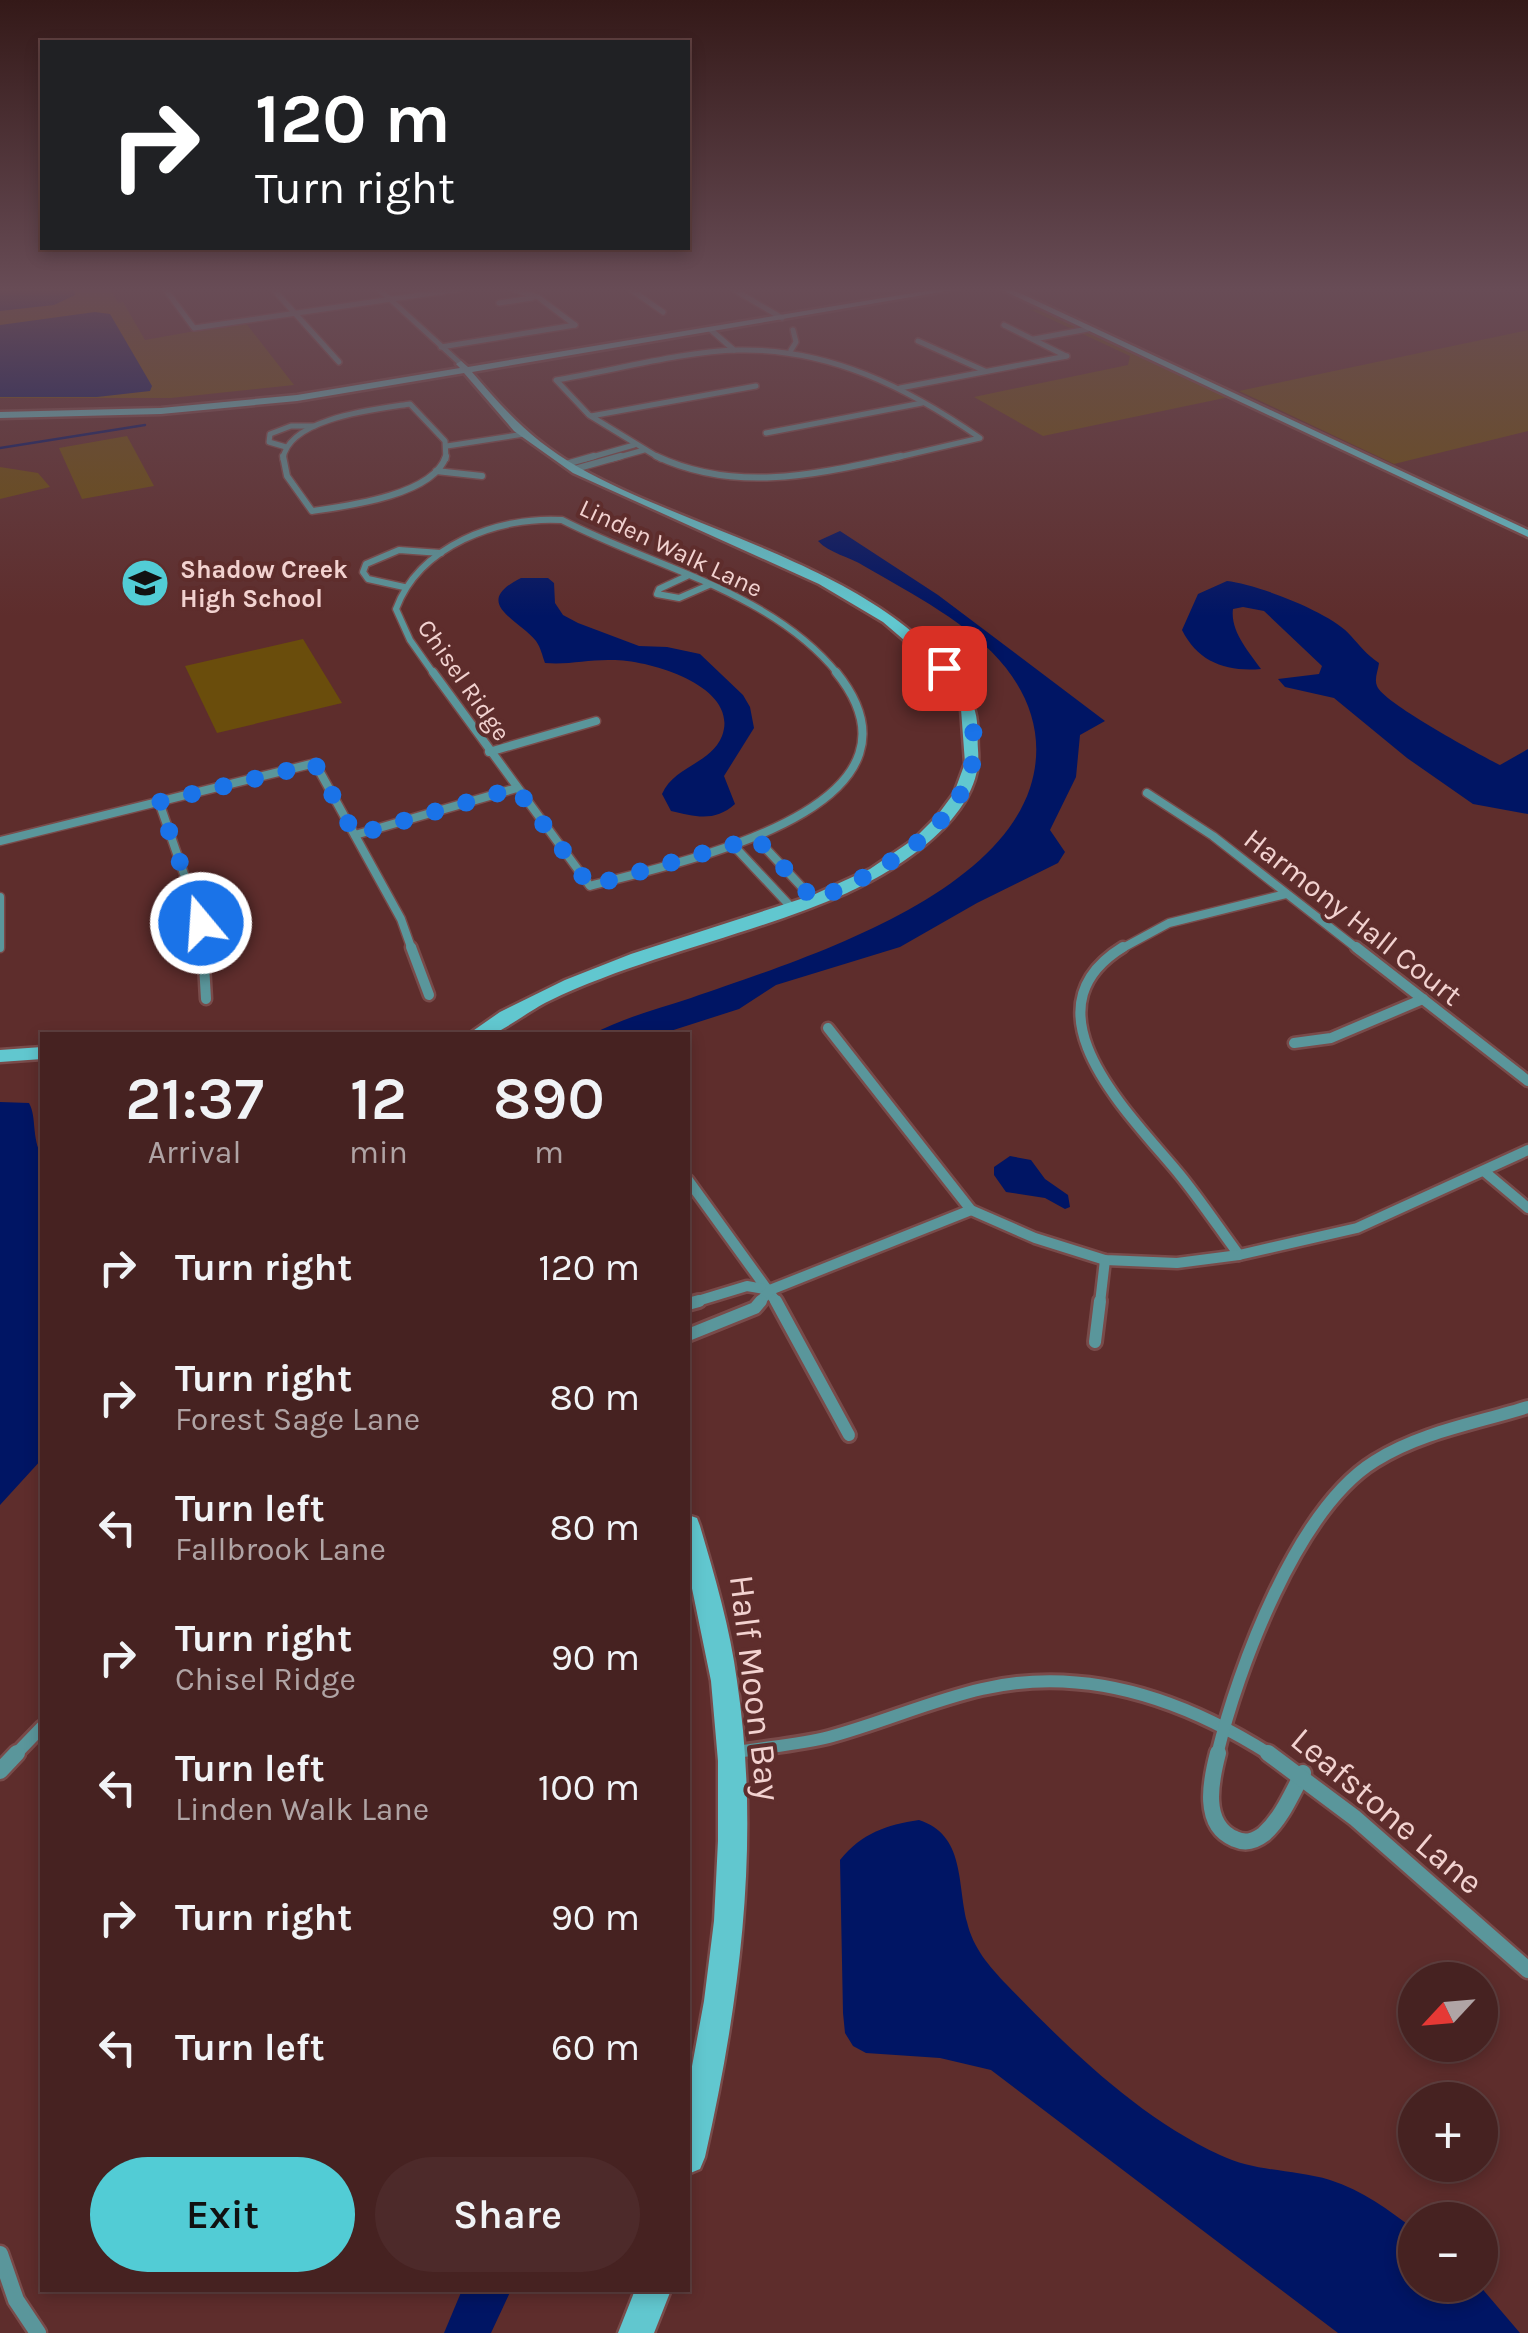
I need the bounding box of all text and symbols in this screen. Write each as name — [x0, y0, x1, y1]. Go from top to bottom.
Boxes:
text: 120 m — [255, 78, 451, 160]
icon: right — [90, 80, 220, 210]
text: Turn right — [255, 162, 455, 214]
street label: Linden Walk Lane — [575, 493, 767, 603]
place label: Shadow Creek High School — [180, 555, 348, 613]
school or university icon: Shadow Creek High School — [119, 557, 171, 609]
street label: Chisel Ridge — [412, 614, 516, 746]
pin — [902, 626, 987, 711]
icon: arrive — [917, 641, 972, 696]
street label: Harmony Hall Court — [1237, 821, 1469, 1013]
position arrow — [149, 871, 253, 975]
text: 21:37 — [125, 1064, 264, 1134]
text: 12 — [350, 1064, 407, 1134]
text: 890 — [493, 1064, 605, 1134]
text: Arrival — [148, 1134, 241, 1171]
text: min — [349, 1134, 408, 1171]
text: m — [534, 1134, 564, 1171]
icon: right — [90, 1240, 145, 1295]
text: Turn right — [175, 1245, 352, 1290]
text: 120 m — [538, 1245, 640, 1290]
text: Turn right — [175, 1356, 352, 1401]
icon: right — [90, 1370, 145, 1425]
text: 80 m — [550, 1375, 640, 1420]
text: Forest Sage Lane — [175, 1401, 420, 1438]
text: Turn left — [175, 1486, 325, 1531]
icon: left — [90, 1500, 145, 1555]
text: 80 m — [550, 1505, 640, 1550]
text: Fallbrook Lane — [175, 1531, 386, 1568]
street label: Half Moon Bay — [721, 1573, 789, 1803]
text: Turn right — [175, 1616, 352, 1661]
icon: right — [90, 1630, 145, 1685]
text: 90 m — [551, 1635, 640, 1680]
text: Chisel Ridge — [175, 1661, 356, 1698]
street label: Leafstone Lane — [1283, 1719, 1491, 1903]
text: Turn left — [175, 1746, 325, 1791]
icon: left — [90, 1760, 145, 1815]
text: 100 m — [538, 1765, 640, 1810]
text: Linden Walk Lane — [175, 1791, 429, 1828]
icon: right — [90, 1890, 145, 1945]
text: Turn right — [175, 1895, 352, 1940]
text: 90 m — [551, 1895, 640, 1940]
north arrow — [1398, 1962, 1498, 2062]
map controls — [1398, 1962, 1498, 2302]
icon: left — [90, 2020, 145, 2075]
text: Turn left — [175, 2025, 325, 2070]
text: 60 m — [551, 2025, 640, 2070]
button: + — [1398, 2082, 1498, 2182]
button: Exit — [90, 2157, 355, 2272]
button: Share — [375, 2157, 640, 2272]
button: − — [1398, 2202, 1498, 2302]

